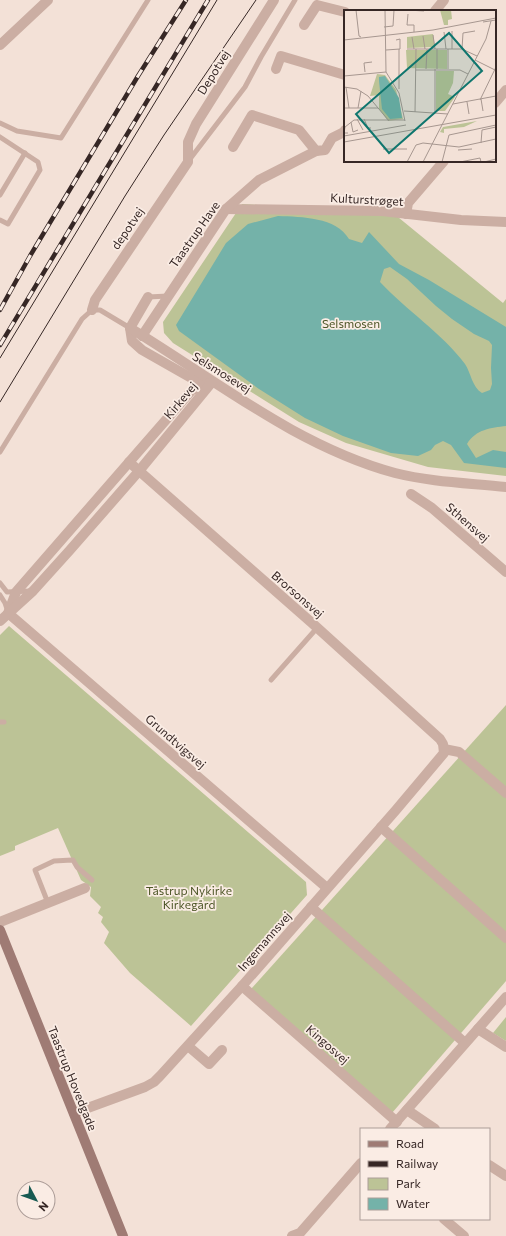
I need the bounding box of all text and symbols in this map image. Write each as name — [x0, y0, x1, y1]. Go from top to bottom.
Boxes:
inset map — [344, 10, 496, 162]
street label: Depotvej — [194, 47, 232, 97]
street label: Kulturstrøget — [330, 190, 404, 208]
street label: Taastrup Have — [166, 198, 222, 270]
street label: depotvej — [108, 204, 146, 252]
park label: Selsmosen — [322, 316, 380, 330]
street label: Selsmosevej — [190, 348, 254, 396]
street label: Kirkevej — [161, 379, 199, 421]
street label: Sthensvej — [444, 499, 492, 545]
street label: Brorsonsvej — [269, 568, 327, 620]
street label: Grundtvigsvej — [143, 711, 209, 771]
park label: Tåstrup Nykirke Kirkegård — [146, 883, 232, 911]
street label: Ingemannsvej — [234, 908, 294, 974]
street label: Kingosvej — [304, 1022, 352, 1066]
street label: Taastrup Hovedgade — [46, 1024, 100, 1132]
legend — [360, 1128, 490, 1220]
text: Road — [396, 1136, 424, 1150]
text: Railway — [396, 1156, 438, 1170]
text: Park — [396, 1176, 422, 1190]
north arrow — [16, 1180, 56, 1220]
text: Water — [396, 1196, 430, 1210]
text: N — [36, 1200, 52, 1214]

